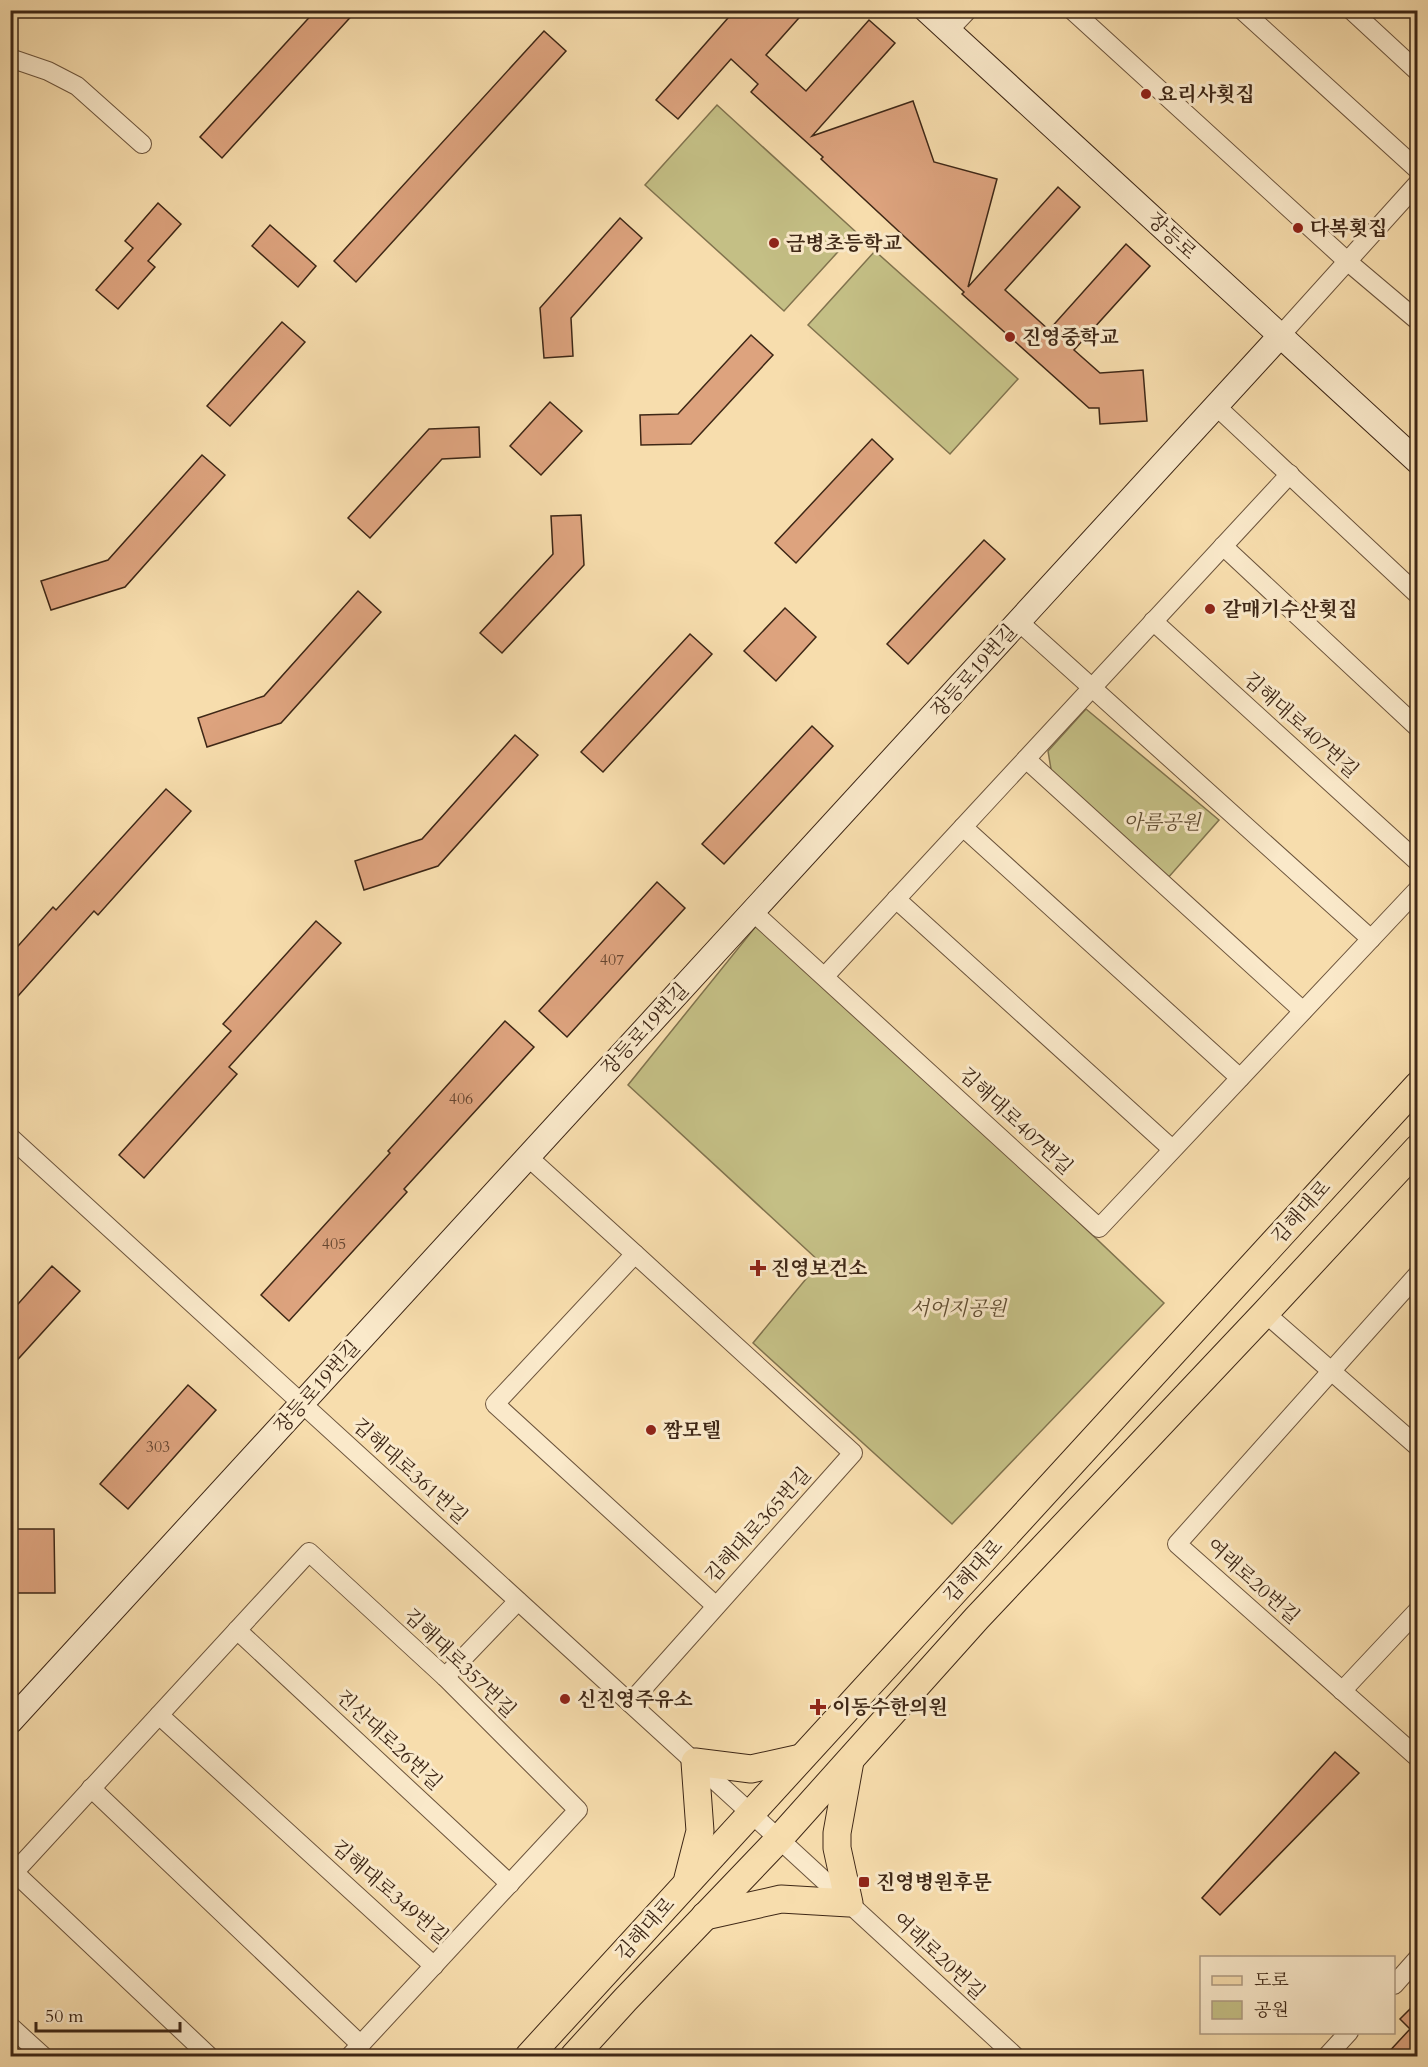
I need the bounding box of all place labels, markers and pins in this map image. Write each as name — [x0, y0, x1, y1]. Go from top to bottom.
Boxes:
place label: 요리사횟집 — [1158, 81, 1255, 108]
marker: 요리사횟집 — [1139, 87, 1153, 101]
place label: 다복횟집 — [1310, 215, 1387, 242]
marker: 다복횟집 — [1291, 221, 1305, 235]
place label: 금병초등학교 — [786, 230, 903, 257]
marker: 금병초등학교 — [767, 236, 781, 250]
place label: 진영중학교 — [1022, 324, 1119, 351]
marker: 진영중학교 — [1003, 330, 1017, 344]
place label: 갈매기수산횟집 — [1222, 596, 1357, 623]
marker: 갈매기수산횟집 — [1203, 602, 1217, 616]
place label: 진영보건소 — [771, 1255, 868, 1282]
marker: 진영보건소 — [749, 1259, 767, 1277]
place label: 짬모텔 — [663, 1417, 721, 1444]
marker: 짬모텔 — [644, 1423, 658, 1437]
place label: 신진영주유소 — [577, 1686, 693, 1713]
marker: 신진영주유소 — [558, 1692, 572, 1706]
place label: 이동수한의원 — [832, 1694, 948, 1721]
marker: 이동수한의원 — [809, 1698, 827, 1716]
place label: 진영병원후문 — [876, 1869, 992, 1896]
marker: 진영병원후문 — [857, 1875, 871, 1889]

